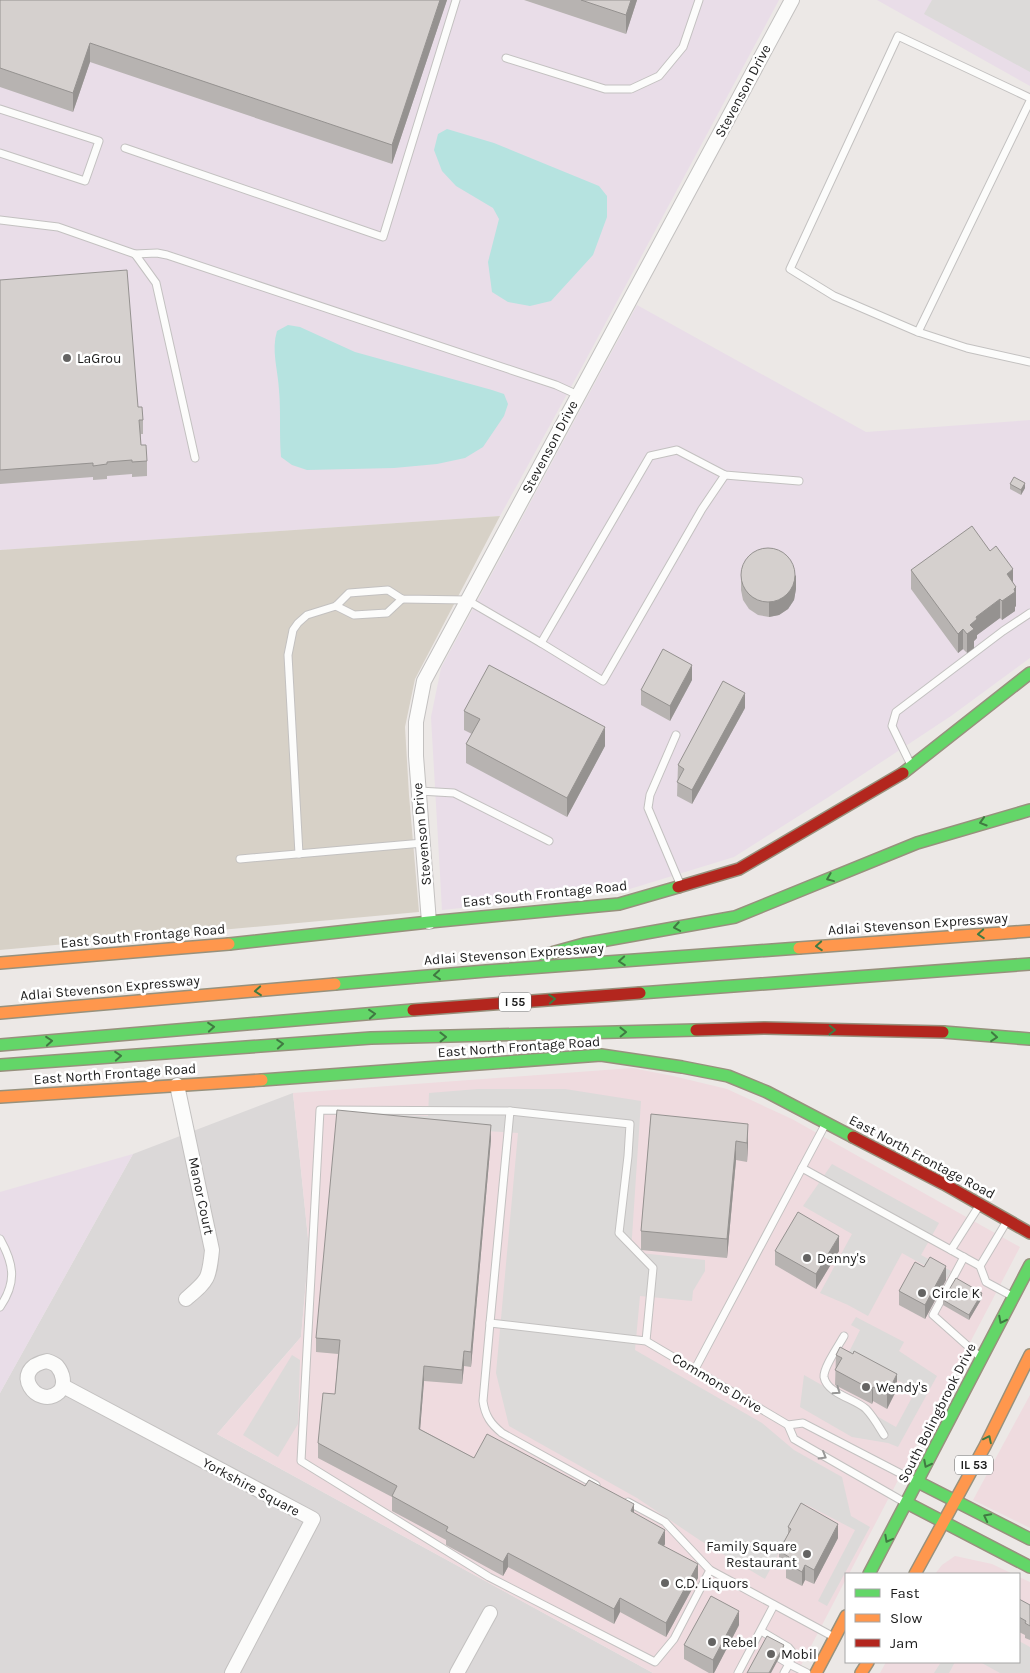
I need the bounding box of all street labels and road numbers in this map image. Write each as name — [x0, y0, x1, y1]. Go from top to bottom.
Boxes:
street label: Stevenson Drive — [711, 42, 775, 140]
street label: Stevenson Drive — [518, 398, 582, 496]
street label: Stevenson Drive — [409, 782, 435, 886]
street label: East South Frontage Road — [462, 877, 628, 911]
street label: Adlai Stevenson Expressway — [827, 909, 1009, 939]
street label: East South Frontage Road — [60, 920, 226, 952]
street label: Adlai Stevenson Expressway — [423, 939, 605, 969]
street label: Adlai Stevenson Expressway — [19, 972, 201, 1004]
road number: I 55 — [499, 992, 531, 1012]
street label: East North Frontage Road — [437, 1033, 601, 1061]
street label: East North Frontage Road — [33, 1060, 197, 1088]
street label: East North Frontage Road — [846, 1111, 998, 1203]
street label: Manor Court — [184, 1156, 218, 1236]
street label: South Bolingbrook Drive — [894, 1340, 980, 1486]
street label: Commons Drive — [669, 1349, 765, 1417]
street label: Yorkshire Square — [199, 1454, 303, 1520]
road number: IL 53 — [955, 1456, 993, 1474]

